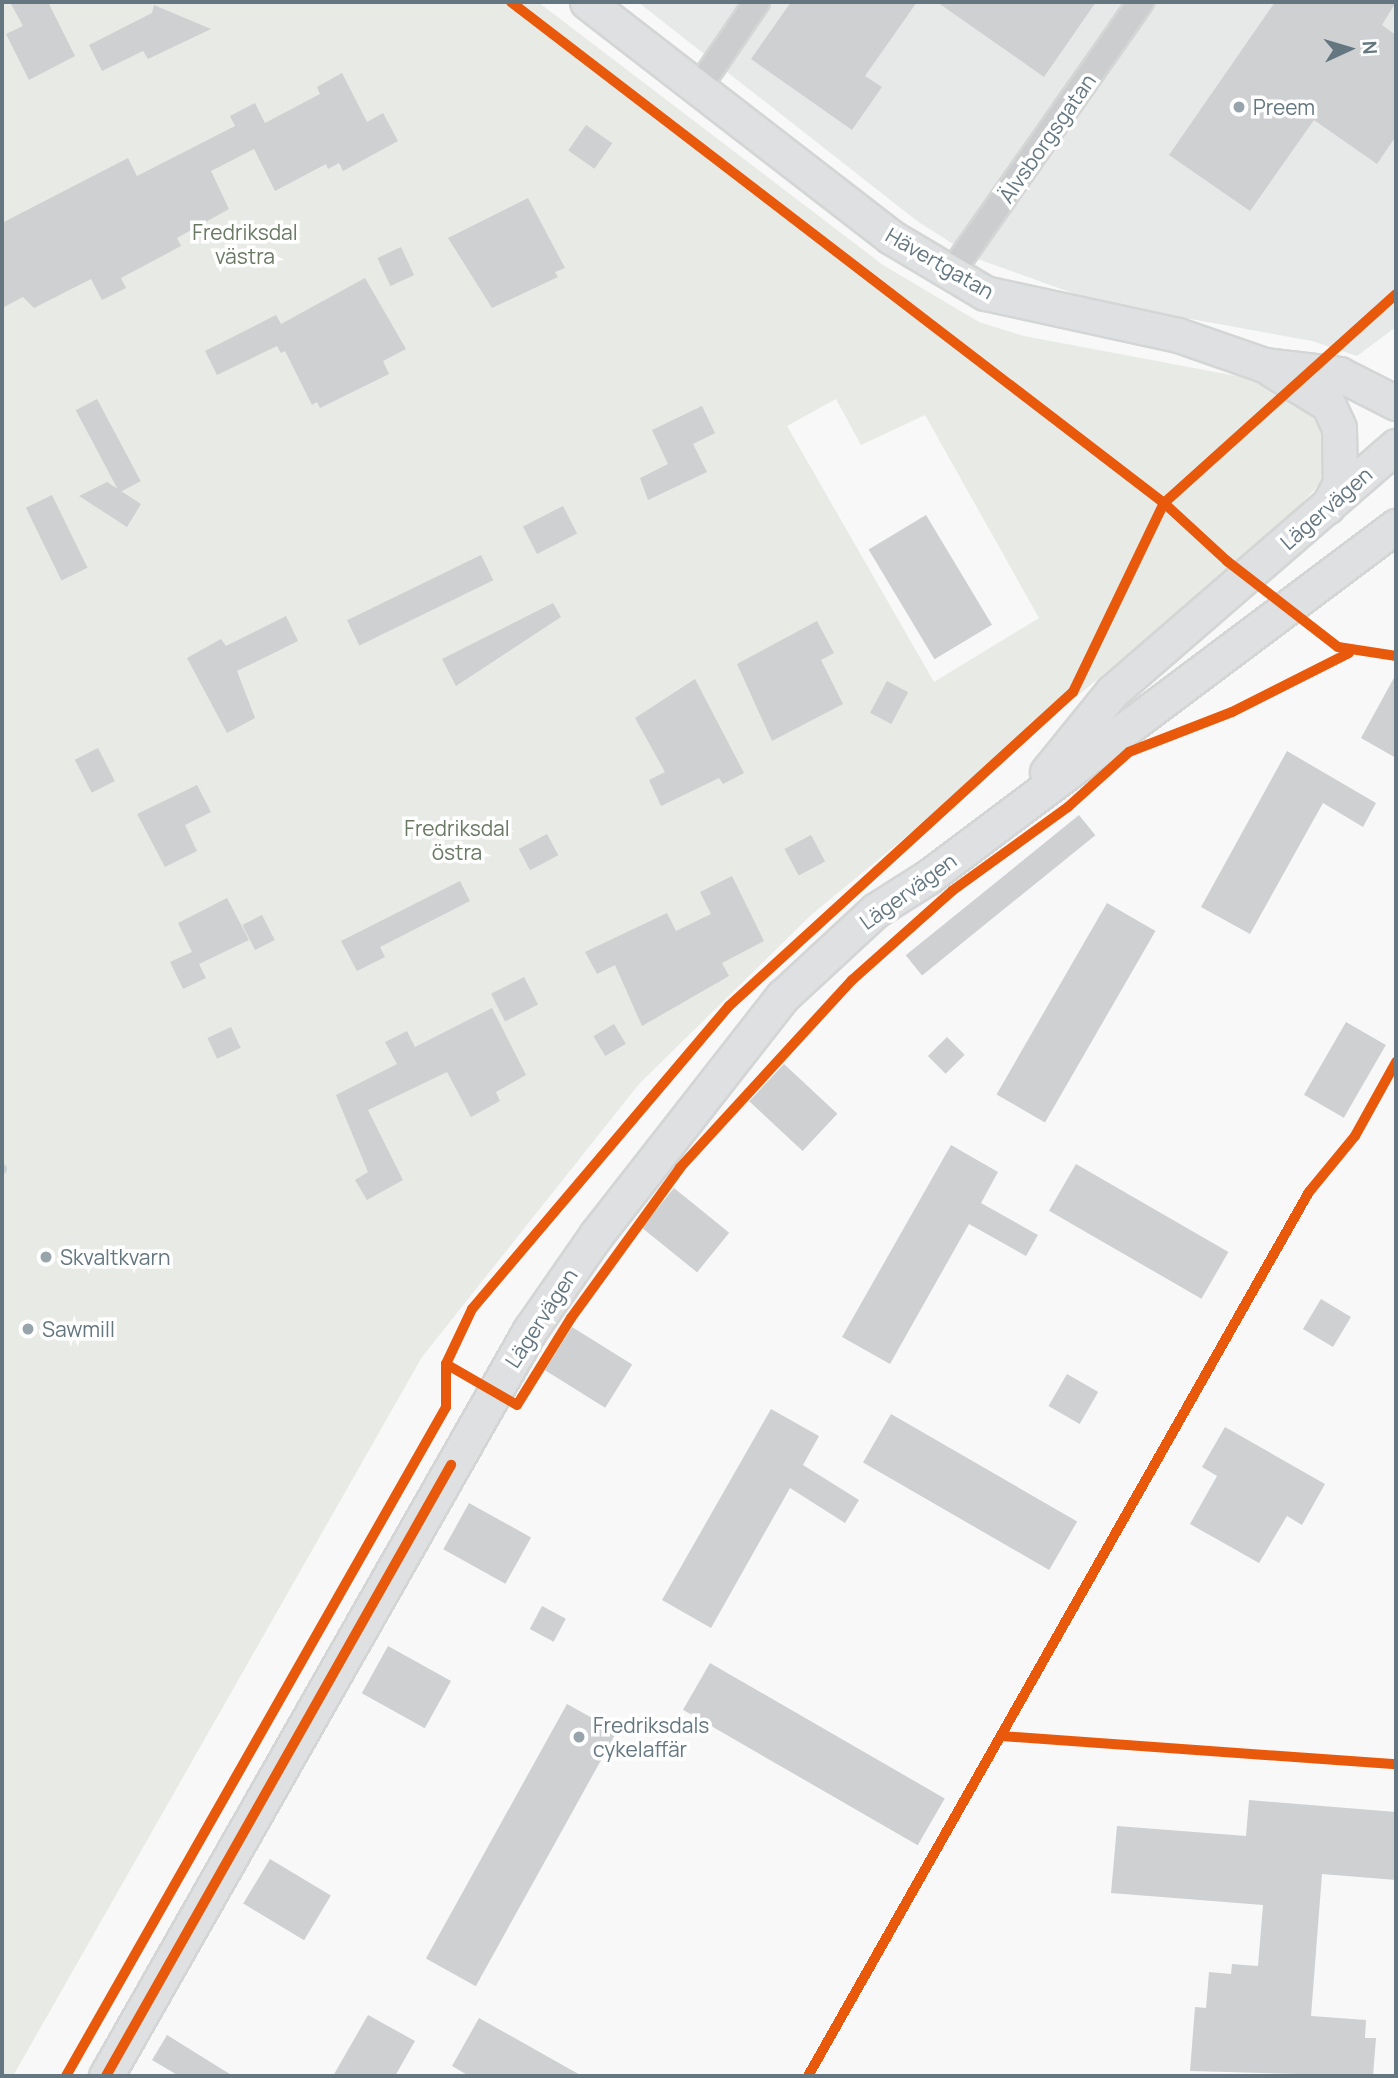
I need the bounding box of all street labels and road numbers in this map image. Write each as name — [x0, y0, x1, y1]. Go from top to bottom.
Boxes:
street label: Älvsborgsgatan — [993, 69, 1101, 207]
street label: Hävertgatan — [881, 222, 999, 304]
street label: Lägervägen — [1275, 461, 1377, 555]
street label: Lägervägen — [855, 848, 961, 934]
street label: Lägervägen — [500, 1264, 582, 1372]

